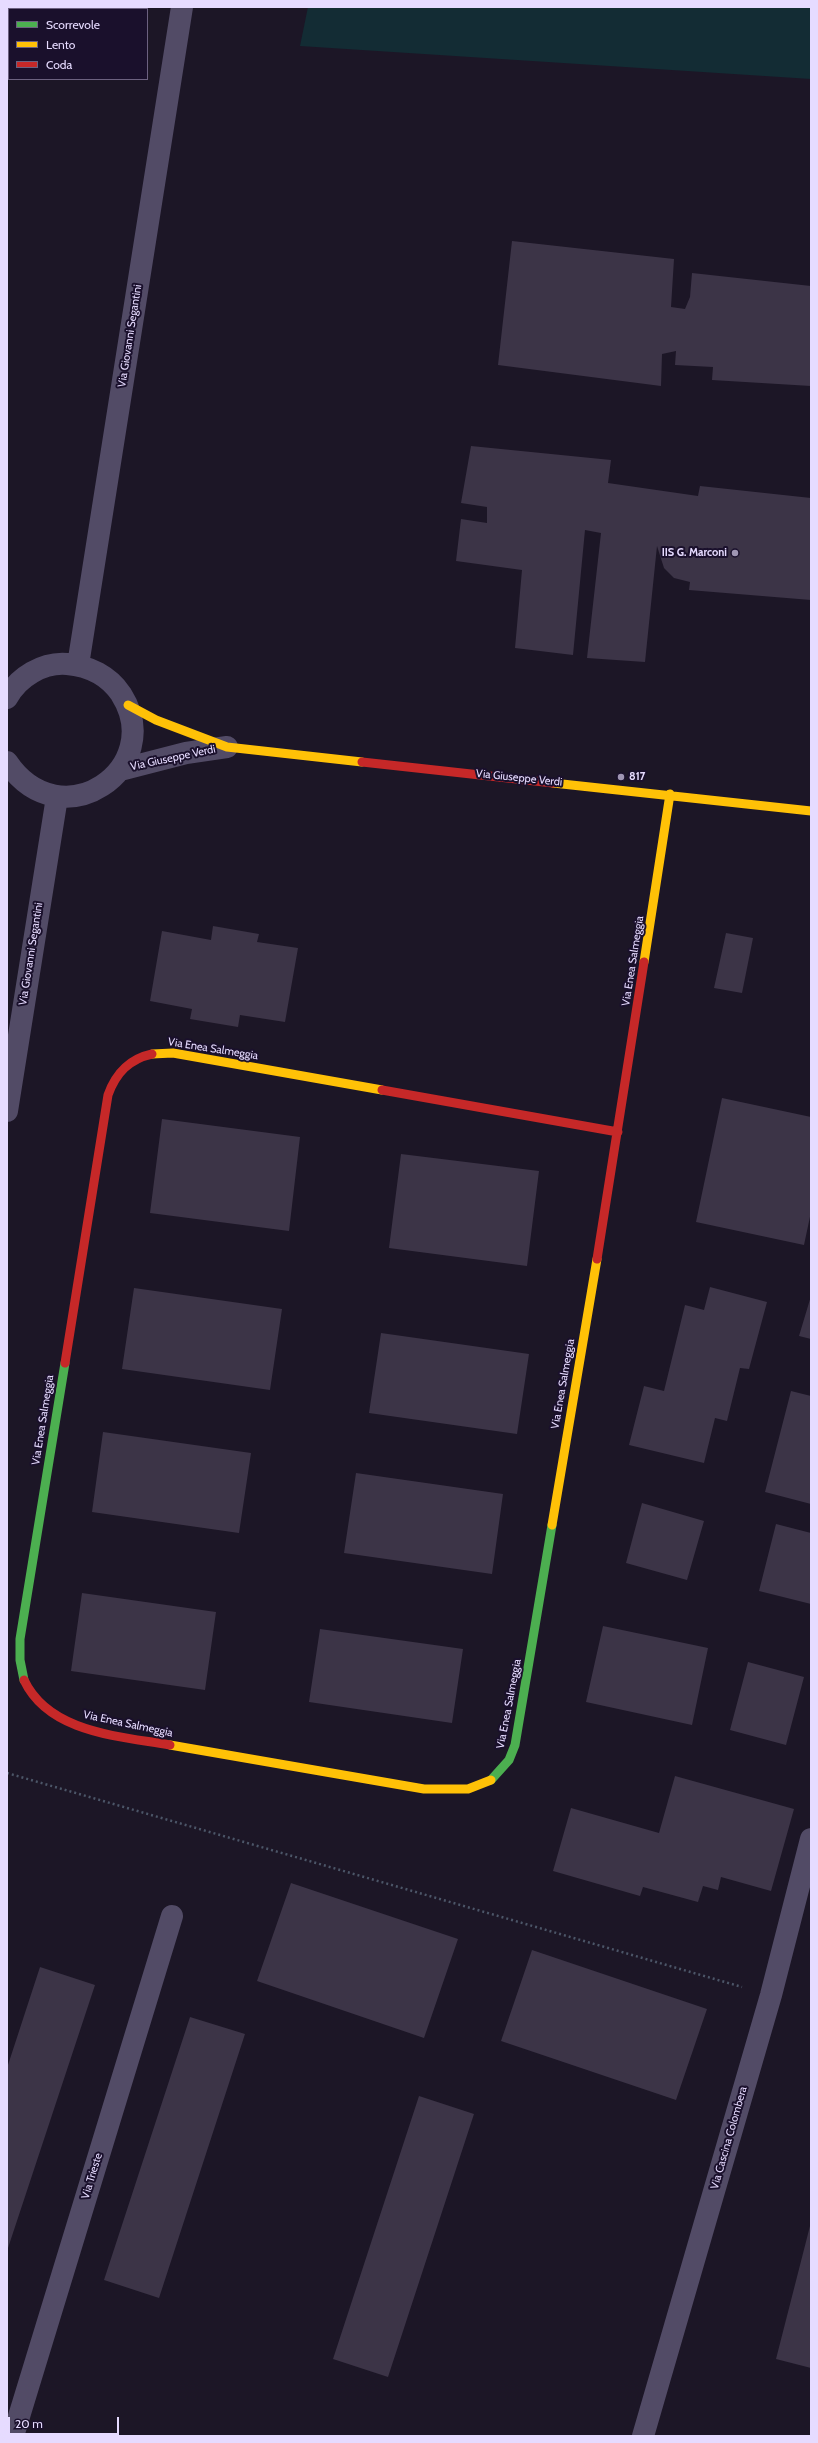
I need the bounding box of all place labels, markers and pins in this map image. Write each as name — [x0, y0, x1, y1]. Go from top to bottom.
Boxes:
place label: IIS G. Marconi — [662, 546, 727, 560]
marker: IIS G. Marconi — [730, 548, 740, 558]
place label: 817 — [629, 770, 645, 784]
marker: 817 — [616, 772, 626, 782]

